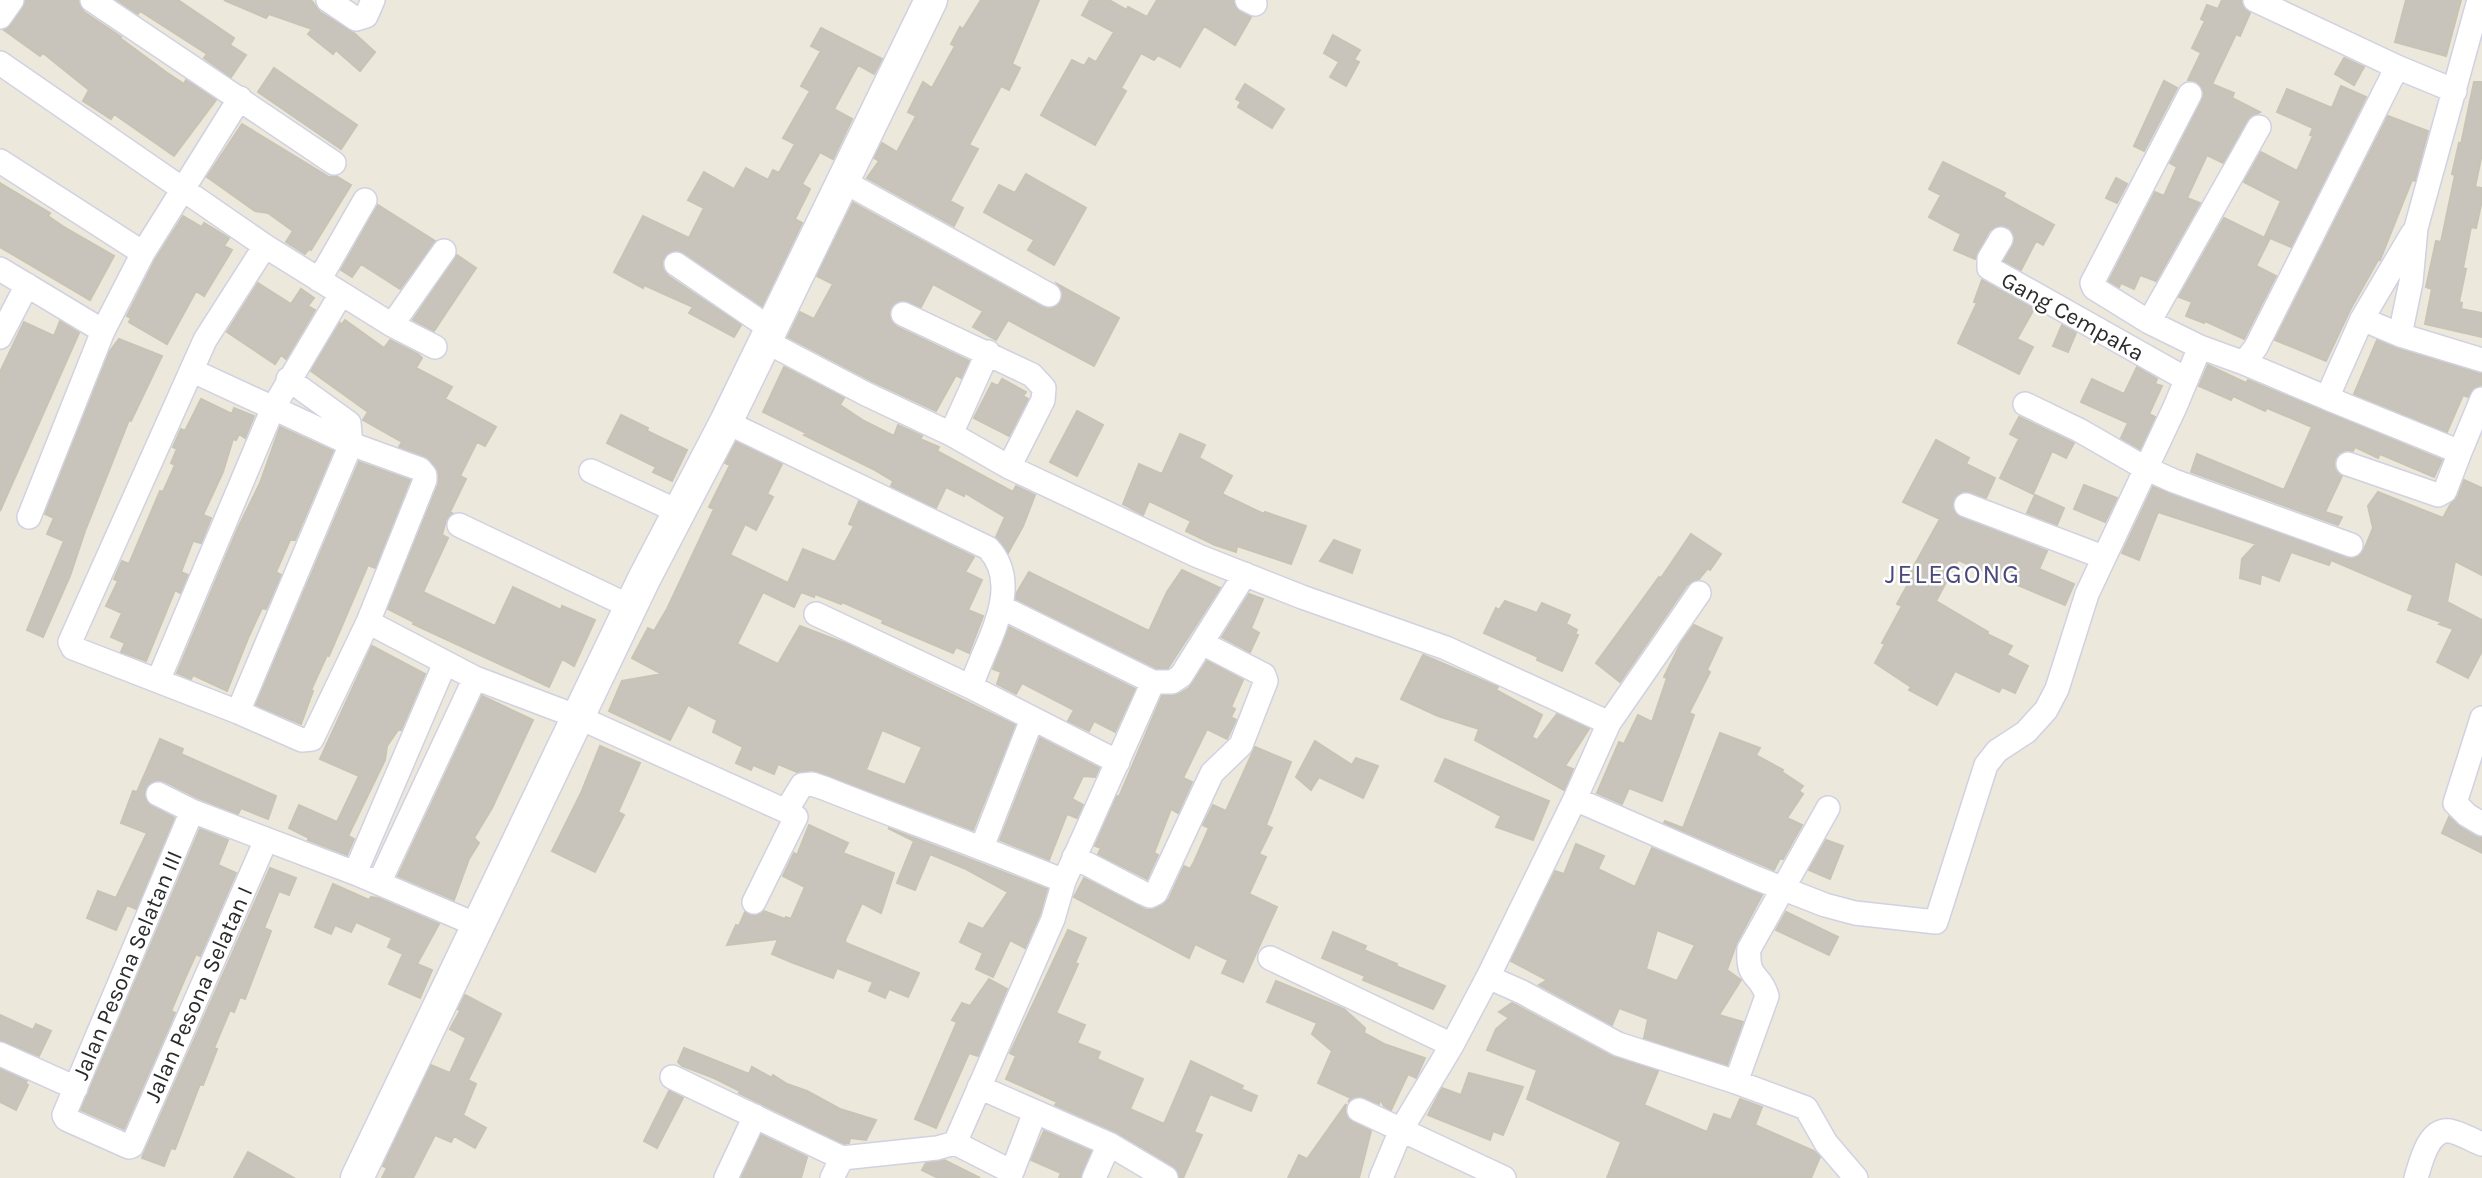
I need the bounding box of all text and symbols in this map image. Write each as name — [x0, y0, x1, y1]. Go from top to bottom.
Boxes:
street label: Gang Cempaka — [1997, 266, 2149, 367]
district label: JELEGONG — [1885, 559, 2021, 590]
street label: Jalan Pesona Selatan III — [67, 847, 188, 1084]
street label: Jalan Pesona Selatan I — [139, 882, 258, 1106]

